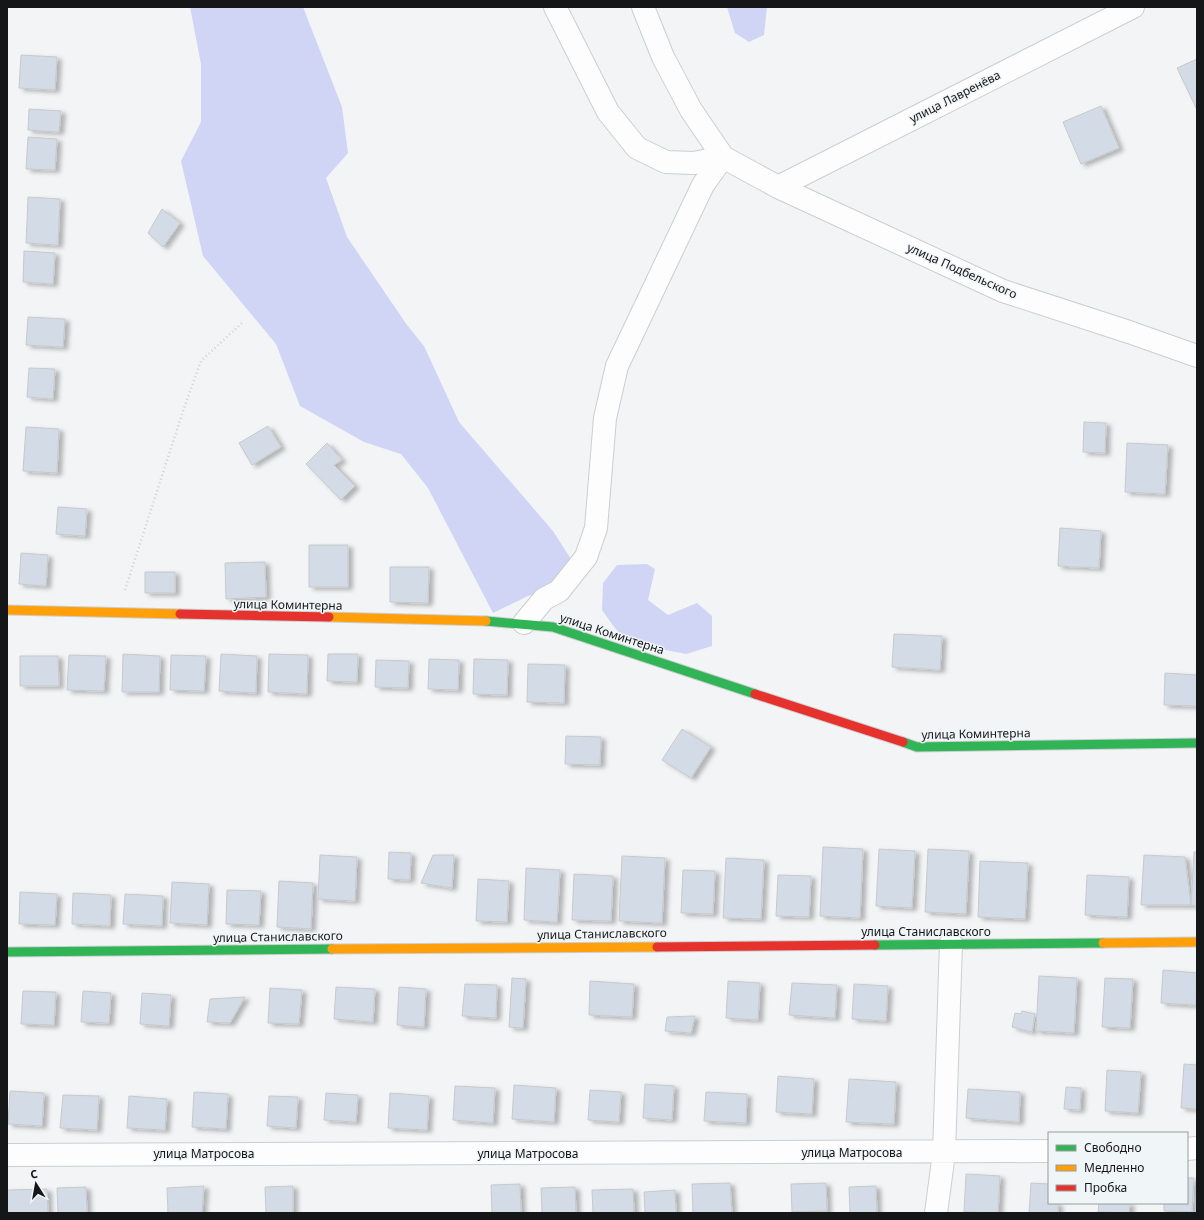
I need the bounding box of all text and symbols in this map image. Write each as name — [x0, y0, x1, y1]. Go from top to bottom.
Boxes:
street label: улица Лавренёва — [906, 66, 1003, 127]
street label: улица Подбельского — [904, 239, 1020, 303]
street label: улица Коминтерна — [233, 595, 343, 614]
street label: улица Коминтерна — [558, 609, 667, 658]
street label: улица Коминтерна — [921, 724, 1031, 743]
street label: улица Станиславского — [861, 923, 991, 940]
street label: улица Станиславского — [537, 924, 667, 943]
street label: улица Станиславского — [213, 927, 343, 946]
legend — [1048, 1132, 1188, 1204]
text: Свободно — [1084, 1139, 1142, 1156]
street label: улица Матросова — [802, 1144, 902, 1161]
street label: улица Матросова — [154, 1145, 254, 1162]
street label: улица Матросова — [478, 1145, 578, 1162]
text: Медленно — [1084, 1159, 1144, 1176]
north arrow — [16, 1164, 56, 1204]
text: С — [29, 1166, 39, 1182]
text: Пробка — [1084, 1179, 1127, 1196]

